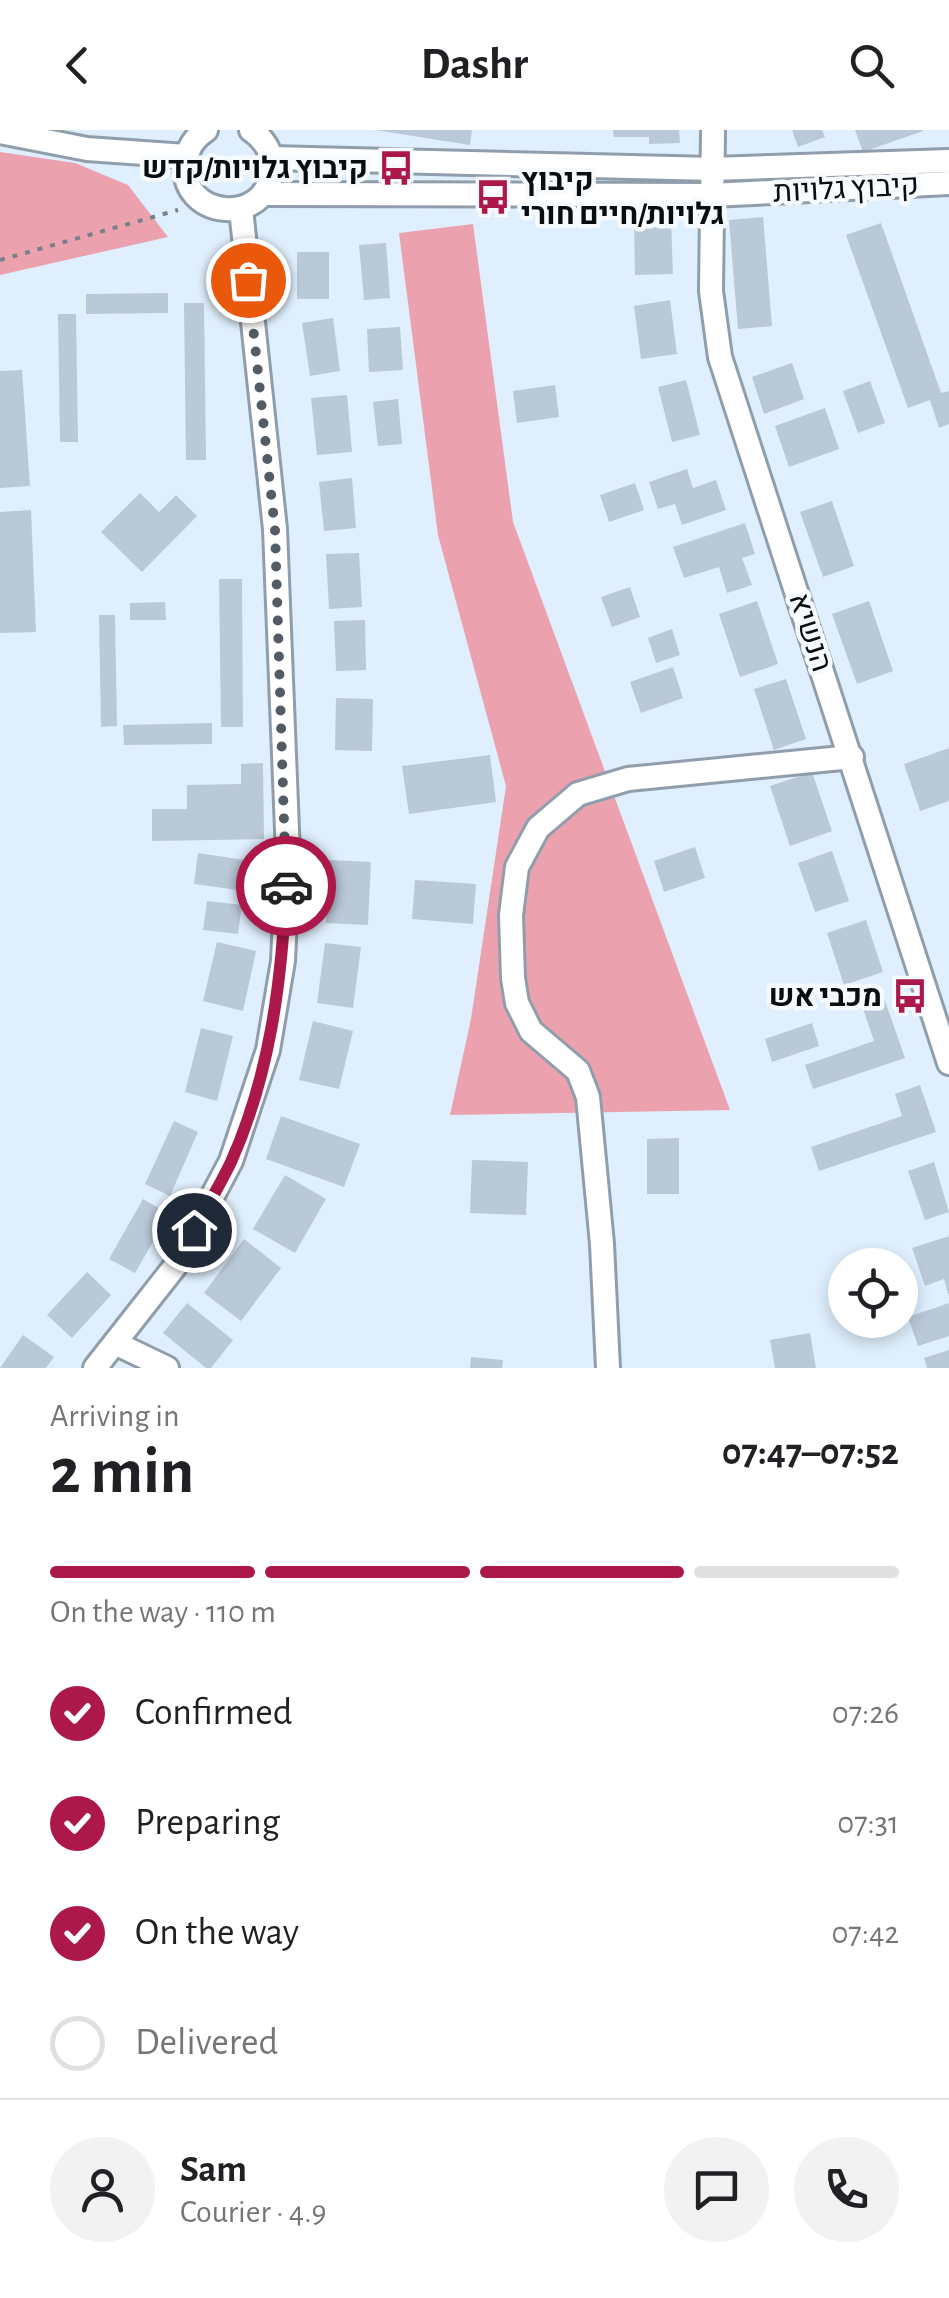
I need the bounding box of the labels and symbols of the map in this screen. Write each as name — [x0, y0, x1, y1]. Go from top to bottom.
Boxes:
bus stop icon: קיבוץ גלויות/קדש — [377, 149, 415, 187]
place label: קיבוץ גלויות/קדש — [142, 154, 368, 184]
place label: קיבוץ גלויות/חיים חורי — [521, 166, 725, 230]
street label: קיבוץ גלויות — [772, 170, 920, 208]
bus stop icon: קיבוץ גלויות/חיים חורי — [474, 178, 512, 216]
pin — [206, 238, 291, 323]
street label: הנשיא — [783, 589, 837, 675]
courier — [236, 836, 336, 936]
bus stop icon: מכבי אש — [891, 977, 929, 1015]
place label: מכבי אש — [769, 982, 882, 1012]
pin — [152, 1188, 237, 1273]

